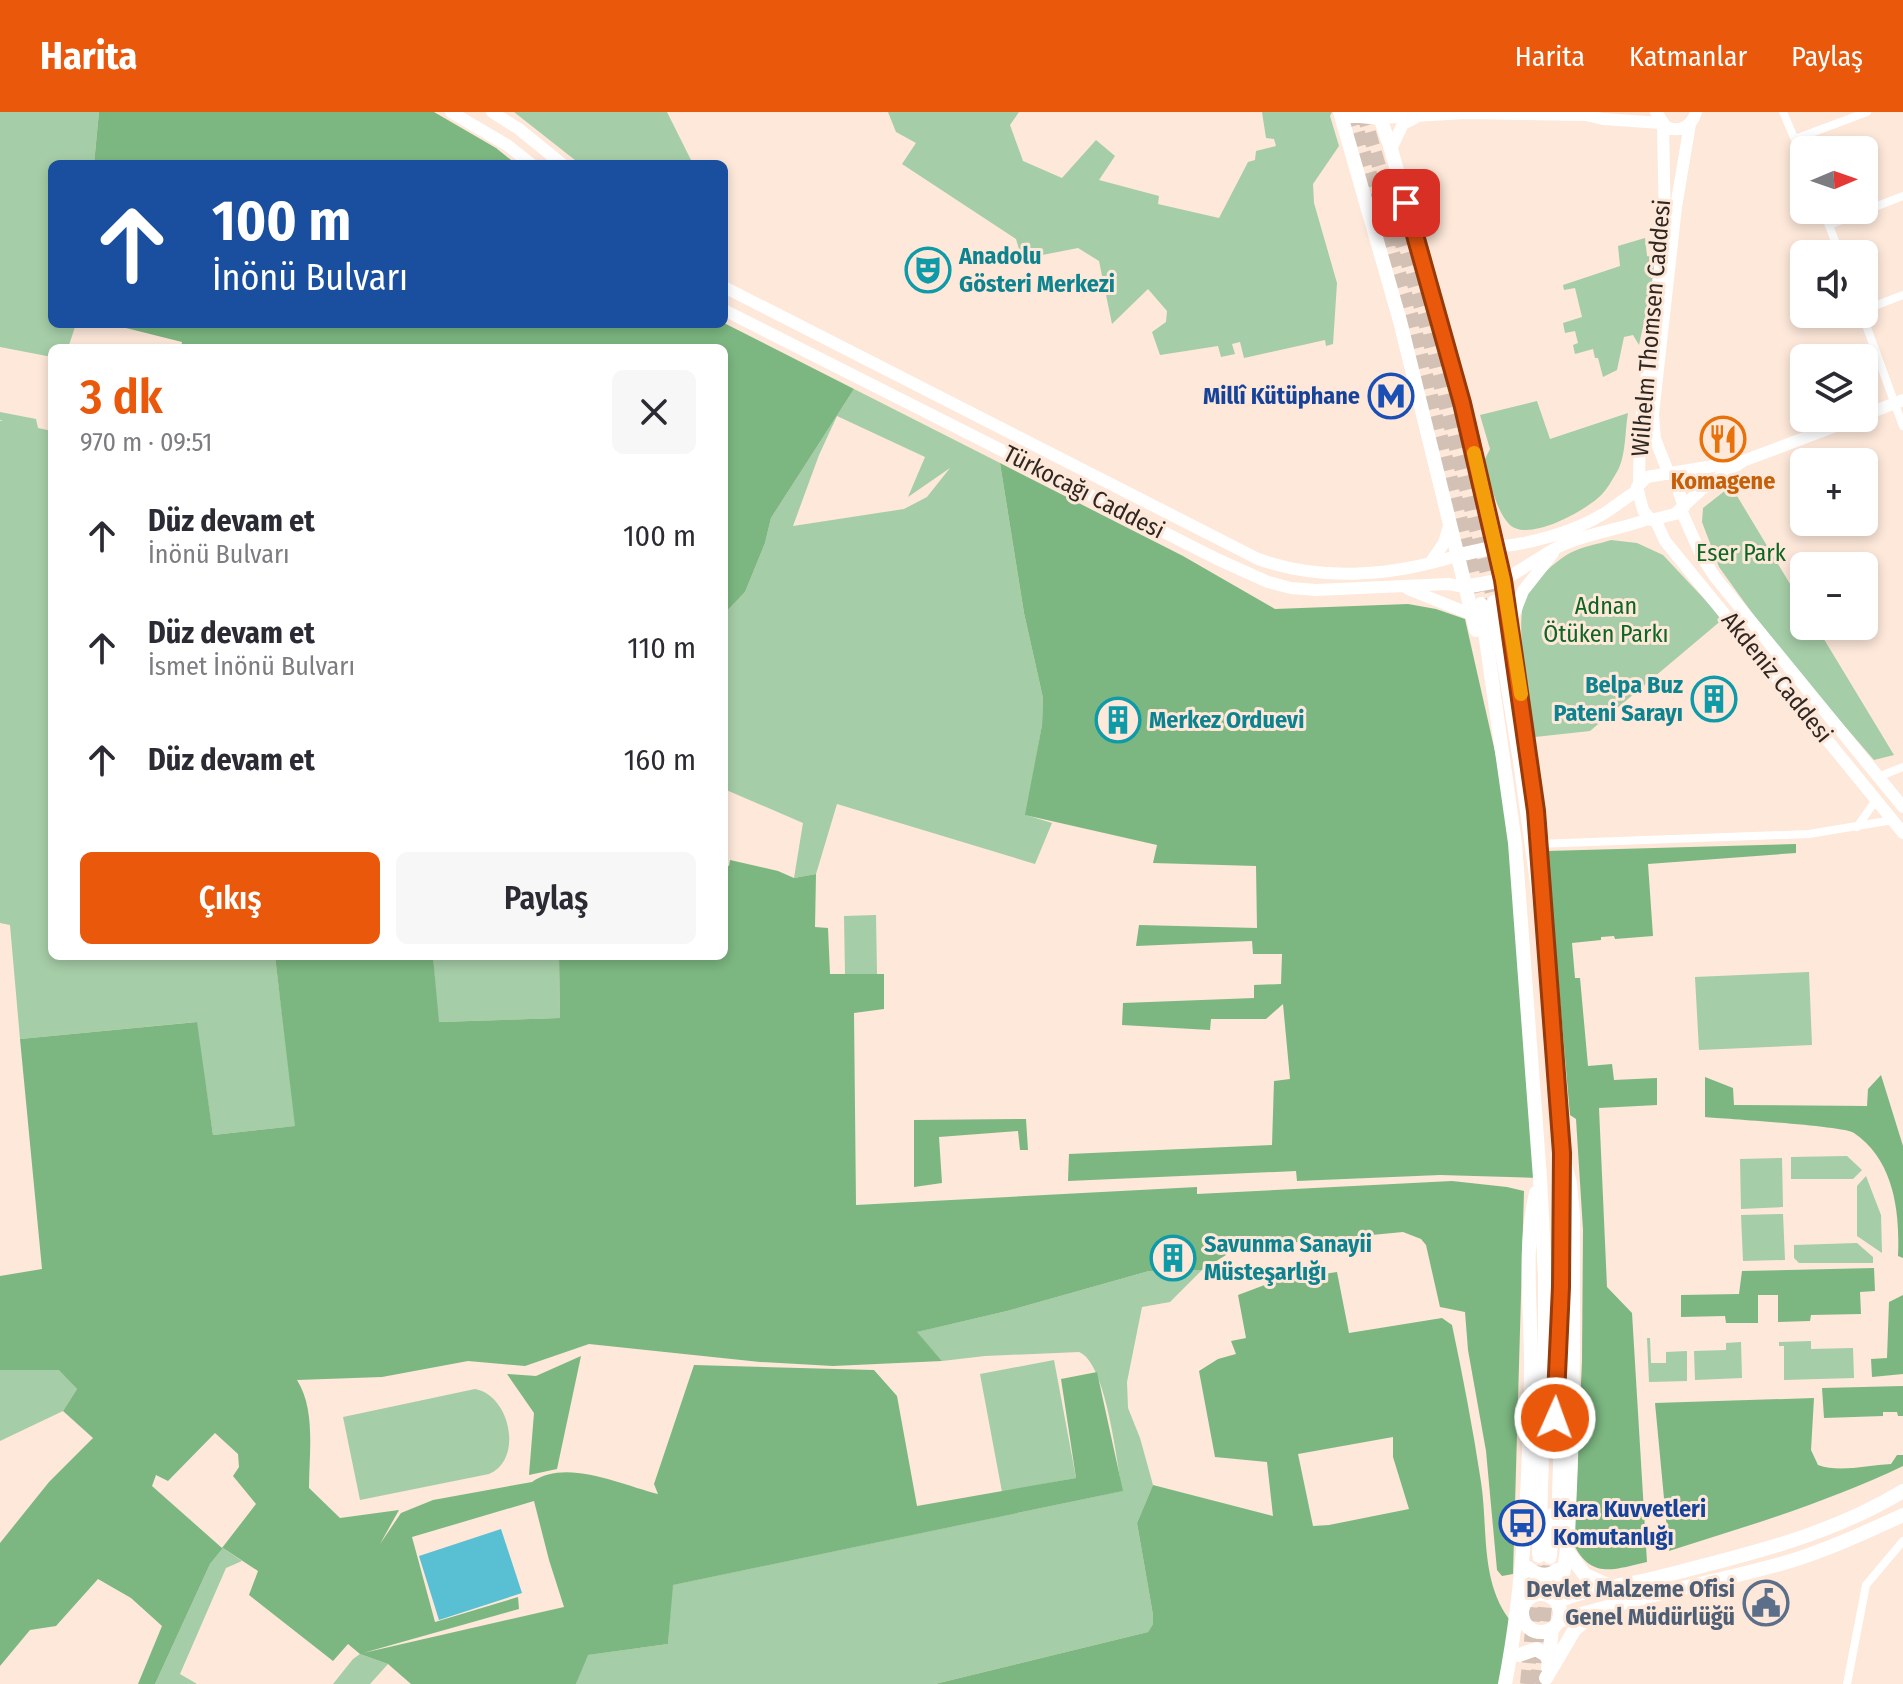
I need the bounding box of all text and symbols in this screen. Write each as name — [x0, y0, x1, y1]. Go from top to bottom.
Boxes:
text: Harita — [40, 33, 137, 79]
text: Harita — [1515, 40, 1585, 73]
text: Katmanlar — [1629, 40, 1747, 73]
text: Paylaş — [1791, 40, 1863, 73]
north arrow — [1790, 136, 1878, 224]
map controls — [1790, 136, 1878, 640]
pin — [1372, 169, 1440, 237]
icon: arrive — [1384, 181, 1428, 225]
text: 100 m — [212, 188, 351, 255]
icon: ahead — [80, 192, 184, 296]
street label: Wilhelm Thomsen Caddesi — [1626, 198, 1676, 458]
button: sound — [1790, 240, 1878, 328]
place label: Anadolu Gösteri Merkezi — [958, 242, 1115, 298]
theatre icon: Anadolu Gösteri Merkezi — [904, 246, 952, 294]
text: İnönü Bulvarı — [212, 256, 408, 300]
button: layers — [1790, 344, 1878, 432]
text: 3 dk — [80, 368, 163, 426]
button: close — [612, 370, 696, 454]
metro station icon: Millî Kütüphane — [1367, 372, 1415, 420]
place label: Millî Kütüphane — [1203, 382, 1360, 410]
restaurant icon: Komagene — [1699, 415, 1747, 463]
text: 970 m · 09:51 — [80, 427, 212, 458]
street label: Türkocağı Caddesi — [999, 439, 1169, 545]
button: + — [1790, 448, 1878, 536]
place label: Komagene — [1671, 467, 1775, 495]
text: Düz devam et — [148, 503, 315, 539]
icon: ahead — [80, 514, 124, 558]
text: 100 m — [623, 518, 696, 554]
text: İnönü Bulvarı — [148, 539, 290, 570]
park label: Eser Park — [1696, 539, 1787, 567]
button: − — [1790, 552, 1878, 640]
park label: Adnan Ötüken Parkı — [1543, 592, 1669, 648]
street label: Akdeniz Caddesi — [1716, 606, 1838, 748]
text: Düz devam et — [148, 615, 315, 651]
icon: ahead — [80, 626, 124, 670]
text: 110 m — [627, 630, 696, 666]
text: İsmet İnönü Bulvarı — [148, 651, 355, 682]
place label: Belpa Buz Pateni Sarayı — [1553, 671, 1683, 727]
building icon: Belpa Buz Pateni Sarayı — [1690, 675, 1738, 723]
building icon: Merkez Orduevi — [1094, 696, 1142, 744]
place label: Merkez Orduevi — [1149, 706, 1304, 734]
icon: ahead — [80, 738, 124, 782]
text: Düz devam et — [148, 742, 315, 778]
text: 160 m — [624, 742, 696, 778]
button: Çıkış — [80, 852, 380, 944]
button: Paylaş — [396, 852, 696, 944]
place label: Savunma Sanayii Müsteşarlığı — [1204, 1230, 1372, 1286]
building icon: Savunma Sanayii Müsteşarlığı — [1149, 1234, 1197, 1282]
position arrow — [1513, 1376, 1597, 1460]
place label: Kara Kuvvetleri Komutanlığı — [1553, 1495, 1706, 1551]
bus stop icon: Kara Kuvvetleri Komutanlığı — [1498, 1499, 1546, 1547]
place label: Devlet Malzeme Ofisi Genel Müdürlüğü — [1526, 1575, 1735, 1631]
public building icon: Devlet Malzeme Ofisi Genel Müdürlüğü — [1742, 1579, 1790, 1627]

